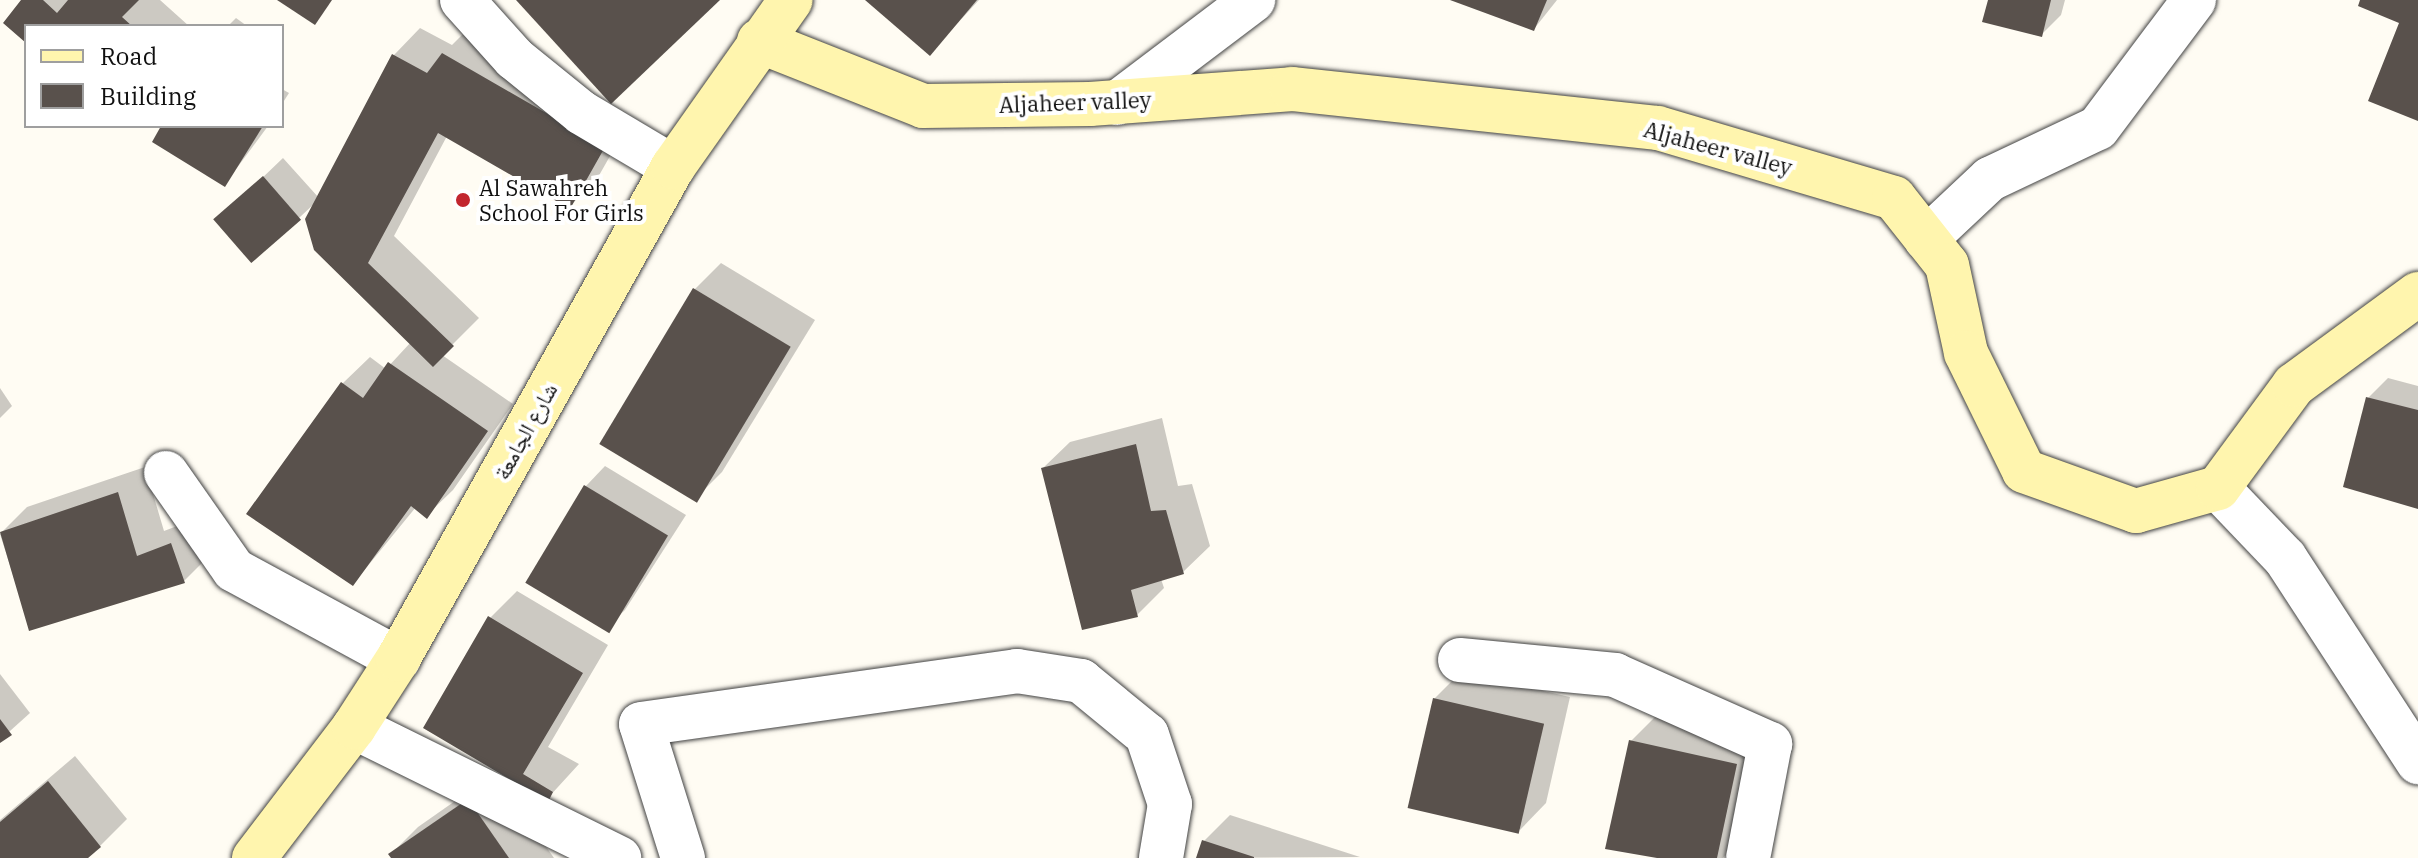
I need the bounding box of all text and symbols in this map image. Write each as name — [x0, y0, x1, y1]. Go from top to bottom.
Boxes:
legend — [24, 24, 284, 128]
text: Road — [100, 40, 157, 72]
text: Building — [100, 80, 196, 112]
street label: Aljaheer valley — [998, 86, 1152, 118]
street label: Aljaheer valley — [1641, 116, 1795, 180]
place label: Al Sawahreh School For Girls — [479, 174, 644, 226]
marker: Al Sawahreh School For Girls — [454, 191, 472, 209]
street label: شارع الجامعة — [488, 378, 562, 484]

